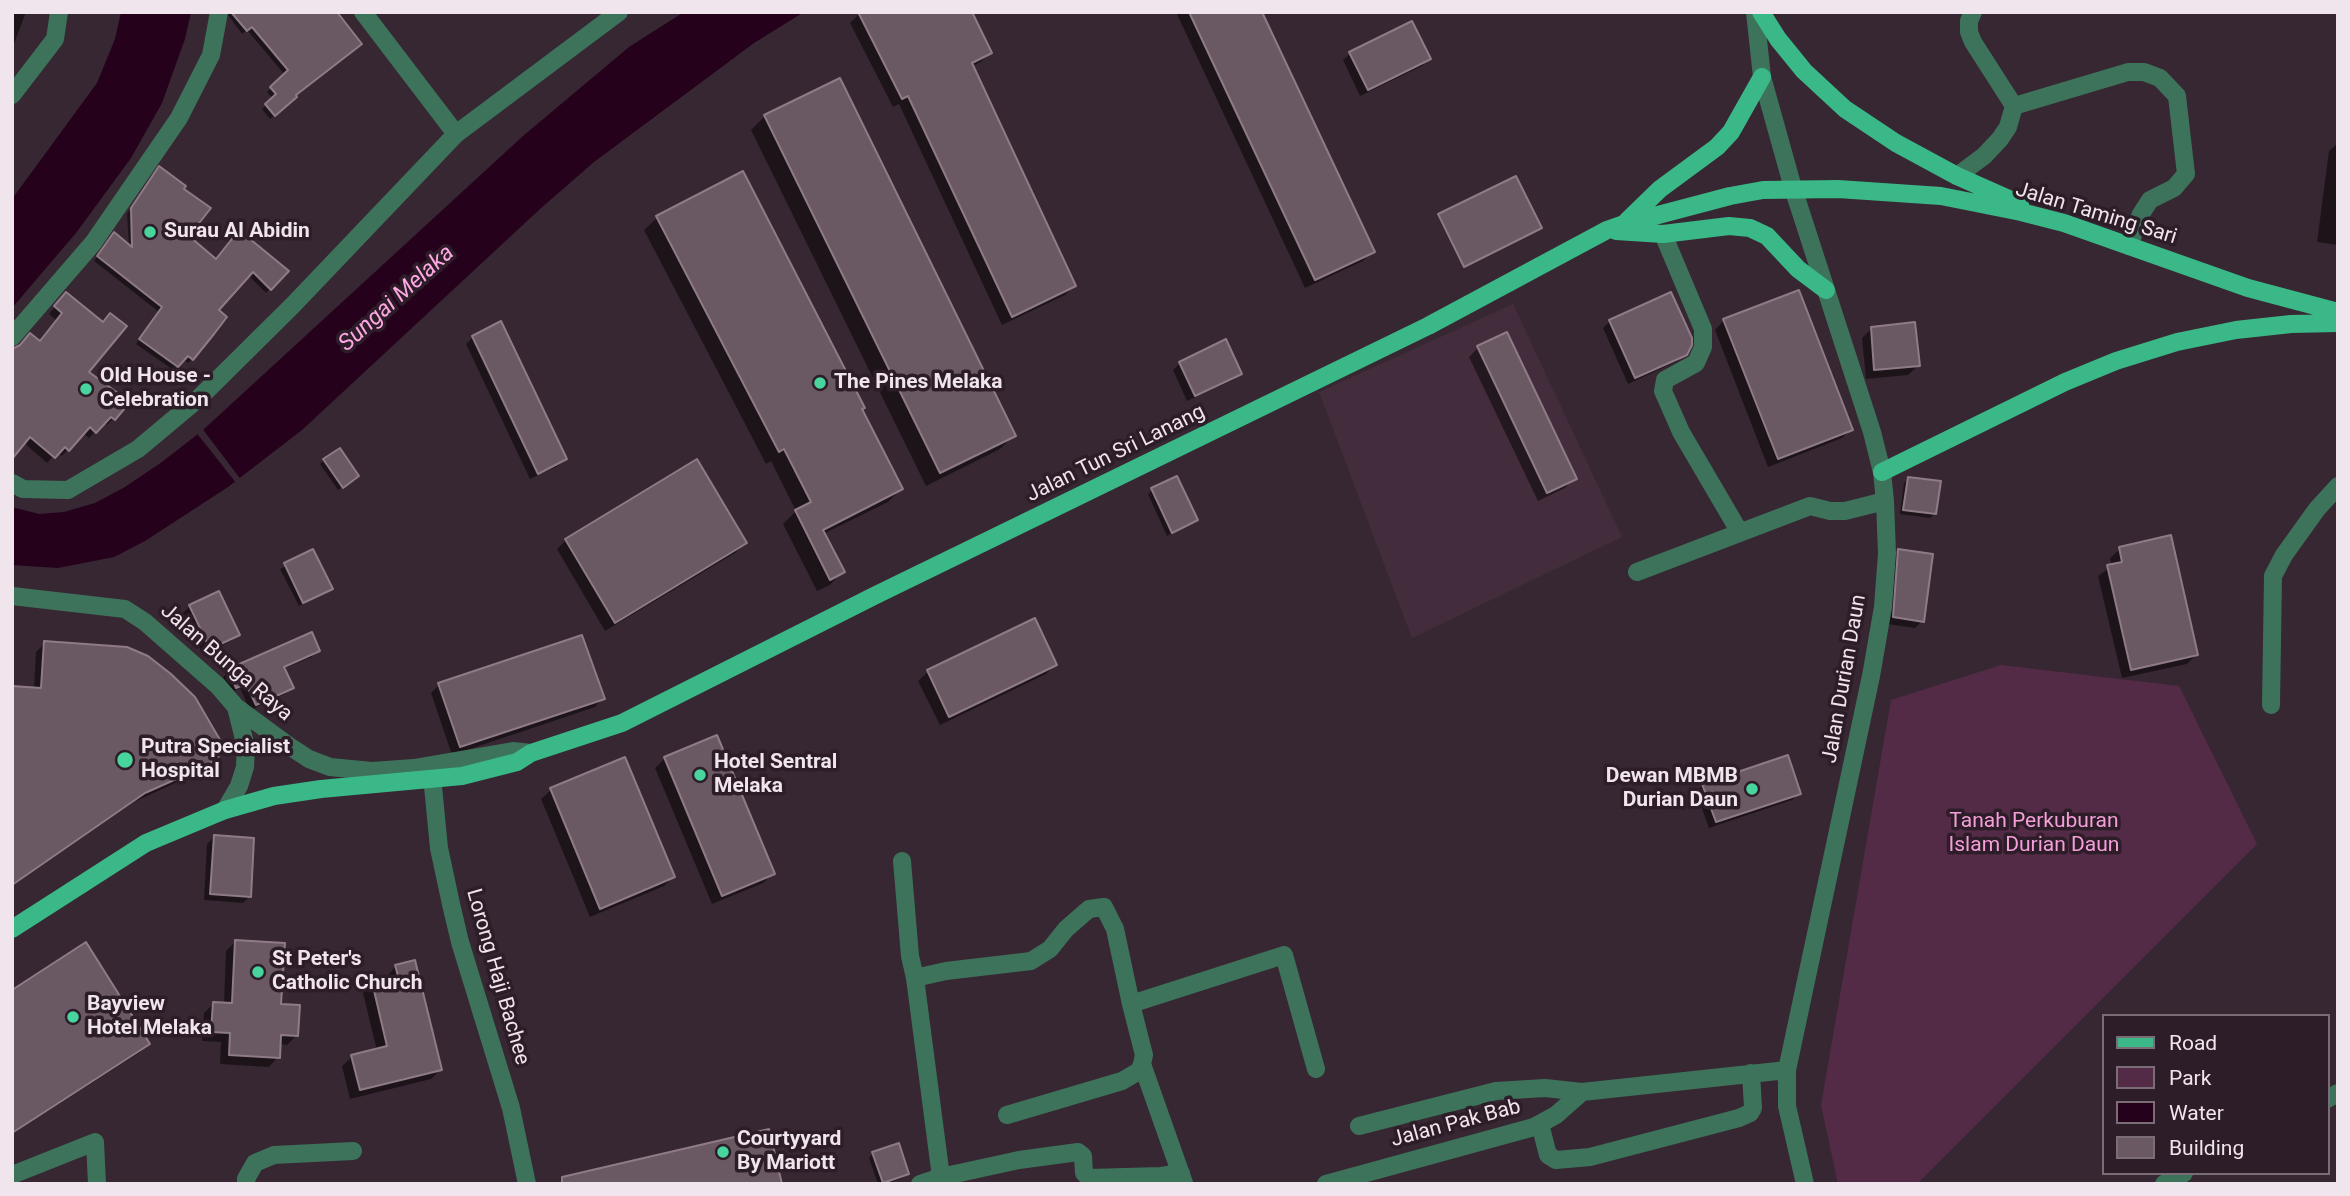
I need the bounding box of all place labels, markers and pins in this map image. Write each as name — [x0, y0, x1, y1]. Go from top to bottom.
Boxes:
place label: Surau Al Abidin — [164, 219, 310, 245]
marker: Surau Al Abidin — [142, 224, 158, 240]
place label: Old House - Celebration — [100, 364, 211, 414]
place label: The Pines Melaka — [834, 370, 1003, 396]
marker: The Pines Melaka — [812, 375, 828, 391]
marker: Old House - Celebration — [78, 381, 94, 397]
place label: Putra Specialist Hospital — [141, 735, 290, 785]
marker: Putra Specialist Hospital — [115, 750, 135, 770]
place label: Hotel Sentral Melaka — [714, 750, 837, 800]
place label: Dewan MBMB Durian Daun — [1606, 764, 1738, 814]
marker: Hotel Sentral Melaka — [692, 767, 708, 783]
marker: Dewan MBMB Durian Daun — [1744, 781, 1760, 797]
place label: St Peter's Catholic Church — [272, 947, 422, 997]
marker: St Peter's Catholic Church — [250, 964, 266, 980]
place label: Bayview Hotel Melaka — [87, 992, 212, 1042]
marker: Bayview Hotel Melaka — [65, 1009, 81, 1025]
place label: Courtyyard By Mariott — [737, 1127, 841, 1177]
marker: Courtyyard By Mariott — [715, 1144, 731, 1160]

